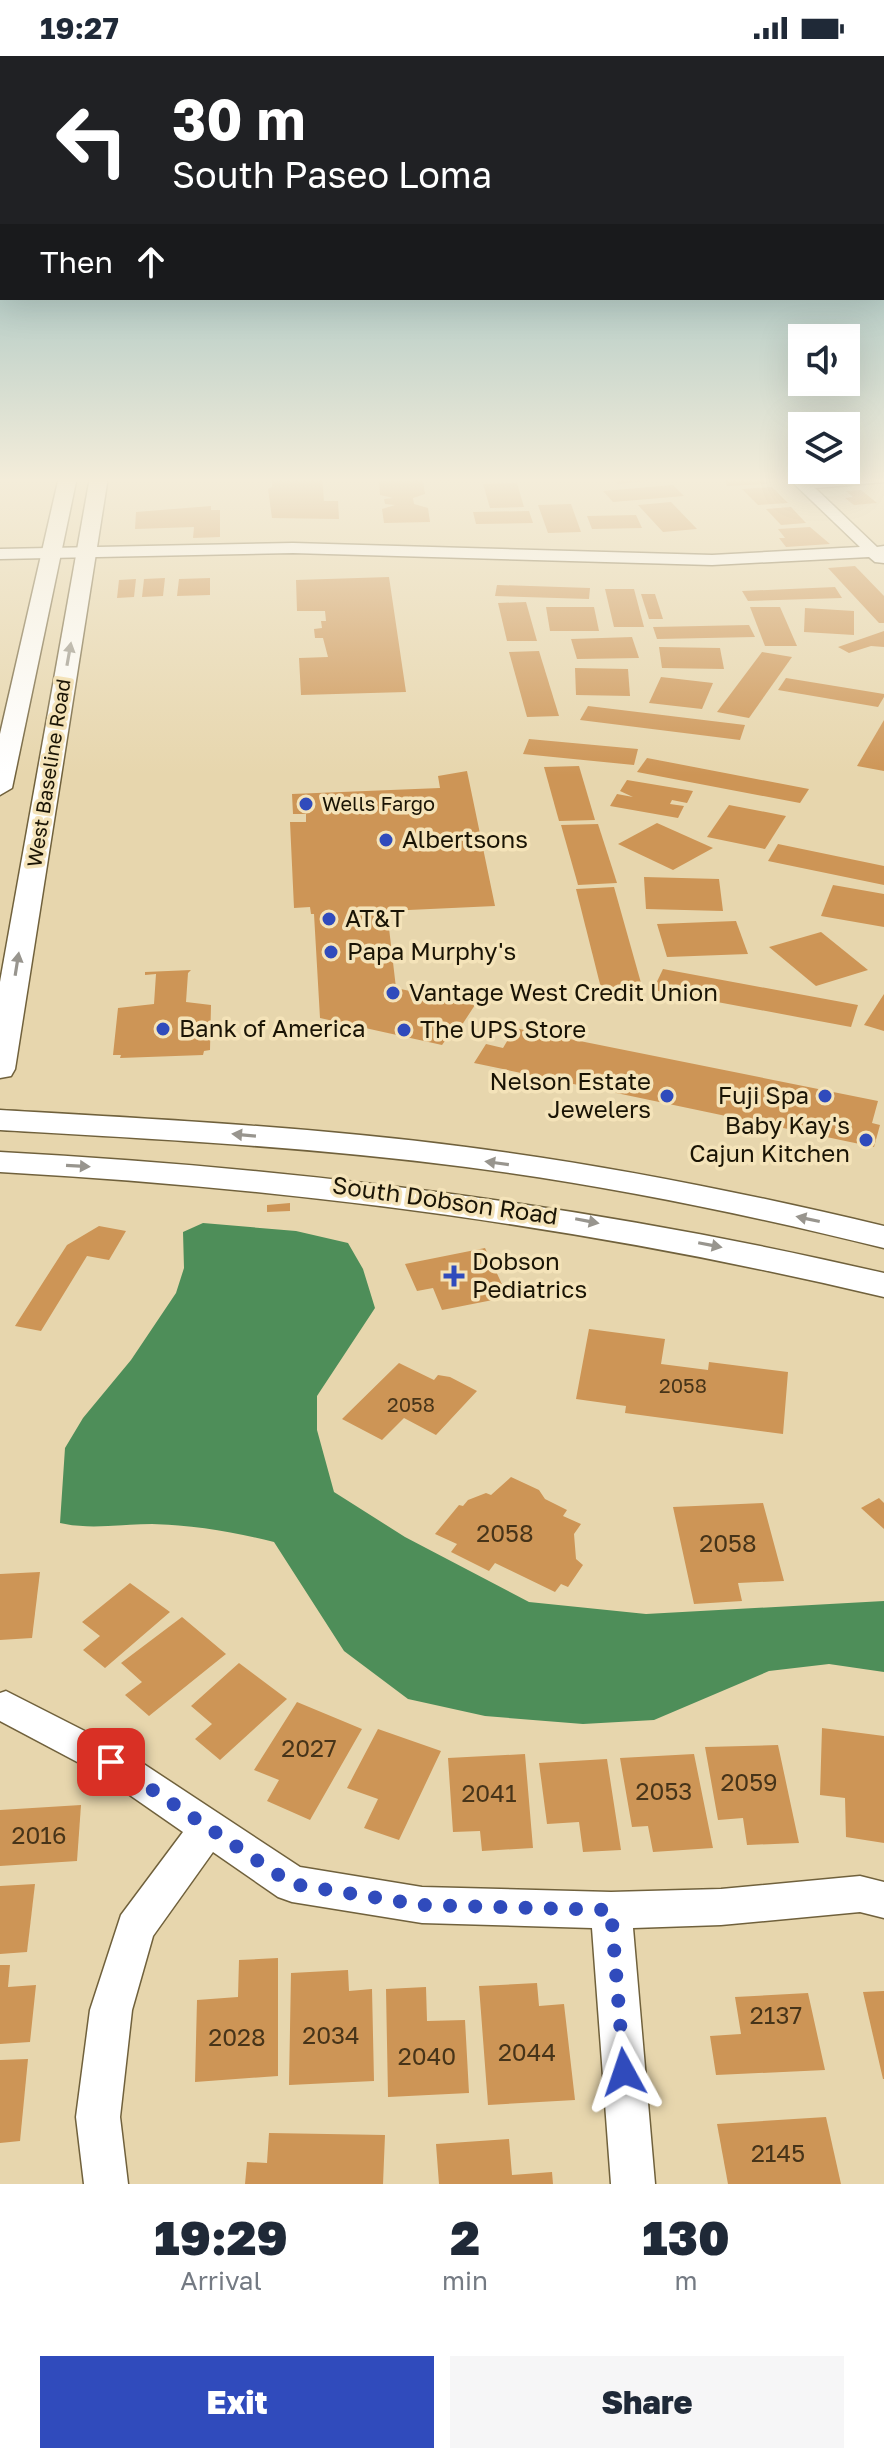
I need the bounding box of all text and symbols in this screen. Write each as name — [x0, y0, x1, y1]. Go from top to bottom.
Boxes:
text: 19:27 — [40, 10, 119, 46]
text: 30 m — [172, 85, 306, 152]
icon: left — [40, 88, 144, 192]
text: South Paseo Loma — [172, 153, 492, 196]
icon: ahead — [129, 240, 173, 284]
text: Then — [40, 244, 113, 280]
map controls — [788, 324, 860, 484]
button: sound — [788, 324, 860, 396]
button: layers — [788, 412, 860, 484]
one-way arrow — [63, 641, 76, 666]
street label: West Baseline Road — [21, 677, 75, 869]
place label: Wells Fargo — [322, 791, 435, 815]
marker: Wells Fargo — [297, 795, 315, 813]
place label: Albertsons — [402, 824, 528, 853]
marker: Albertsons — [377, 831, 395, 849]
place label: AT&T — [345, 903, 405, 932]
marker: AT&T — [320, 910, 338, 928]
place label: Papa Murphy's — [347, 936, 516, 965]
marker: Papa Murphy's — [322, 943, 340, 961]
one-way arrow — [12, 951, 24, 976]
place label: Vantage West Credit Union — [409, 977, 718, 1006]
marker: Vantage West Credit Union — [384, 984, 402, 1002]
place label: Bank of America — [179, 1013, 366, 1042]
place label: The UPS Store — [420, 1014, 586, 1043]
marker: Bank of America — [154, 1020, 172, 1038]
marker: The UPS Store — [395, 1021, 413, 1039]
place label: Nelson Estate Jewelers — [489, 1066, 651, 1123]
place label: Fuji Spa — [718, 1080, 809, 1109]
marker: Nelson Estate Jewelers — [658, 1087, 676, 1105]
marker: Fuji Spa — [816, 1087, 834, 1105]
place label: Baby Kay's Cajun Kitchen — [689, 1110, 850, 1167]
one-way arrow — [231, 1128, 256, 1141]
marker: Baby Kay's Cajun Kitchen — [857, 1131, 875, 1149]
one-way arrow — [484, 1156, 509, 1169]
one-way arrow — [66, 1160, 91, 1173]
street label: South Dobson Road — [331, 1169, 560, 1230]
one-way arrow — [796, 1212, 821, 1225]
one-way arrow — [574, 1215, 599, 1227]
one-way arrow — [697, 1239, 722, 1252]
place label: Dobson Pediatrics — [472, 1246, 587, 1303]
marker: Dobson Pediatrics — [443, 1265, 465, 1287]
house number: 2058 — [659, 1373, 707, 1397]
house number: 2058 — [387, 1392, 435, 1416]
house number: 2058 — [476, 1518, 534, 1547]
house number: 2058 — [699, 1528, 757, 1557]
pin — [77, 1728, 145, 1796]
house number: 2027 — [281, 1733, 337, 1762]
icon: arrive — [89, 1740, 133, 1784]
house number: 2059 — [720, 1767, 778, 1796]
house number: 2053 — [636, 1776, 692, 1805]
house number: 2041 — [461, 1778, 517, 1807]
house number: 2016 — [12, 1820, 66, 1849]
house number: 2137 — [750, 2000, 802, 2029]
house number: 2034 — [302, 2020, 360, 2049]
house number: 2028 — [208, 2022, 266, 2051]
position arrow — [582, 2030, 666, 2114]
house number: 2044 — [498, 2037, 556, 2066]
house number: 2040 — [398, 2041, 456, 2070]
house number: 2145 — [751, 2138, 805, 2167]
text: 19:29 — [154, 2208, 288, 2266]
text: 2 — [450, 2208, 480, 2266]
text: 130 — [642, 2208, 730, 2266]
text: Arrival — [180, 2265, 262, 2296]
text: min — [442, 2265, 488, 2296]
text: m — [674, 2265, 698, 2296]
button: Exit — [40, 2356, 434, 2448]
button: Share — [450, 2356, 844, 2448]

